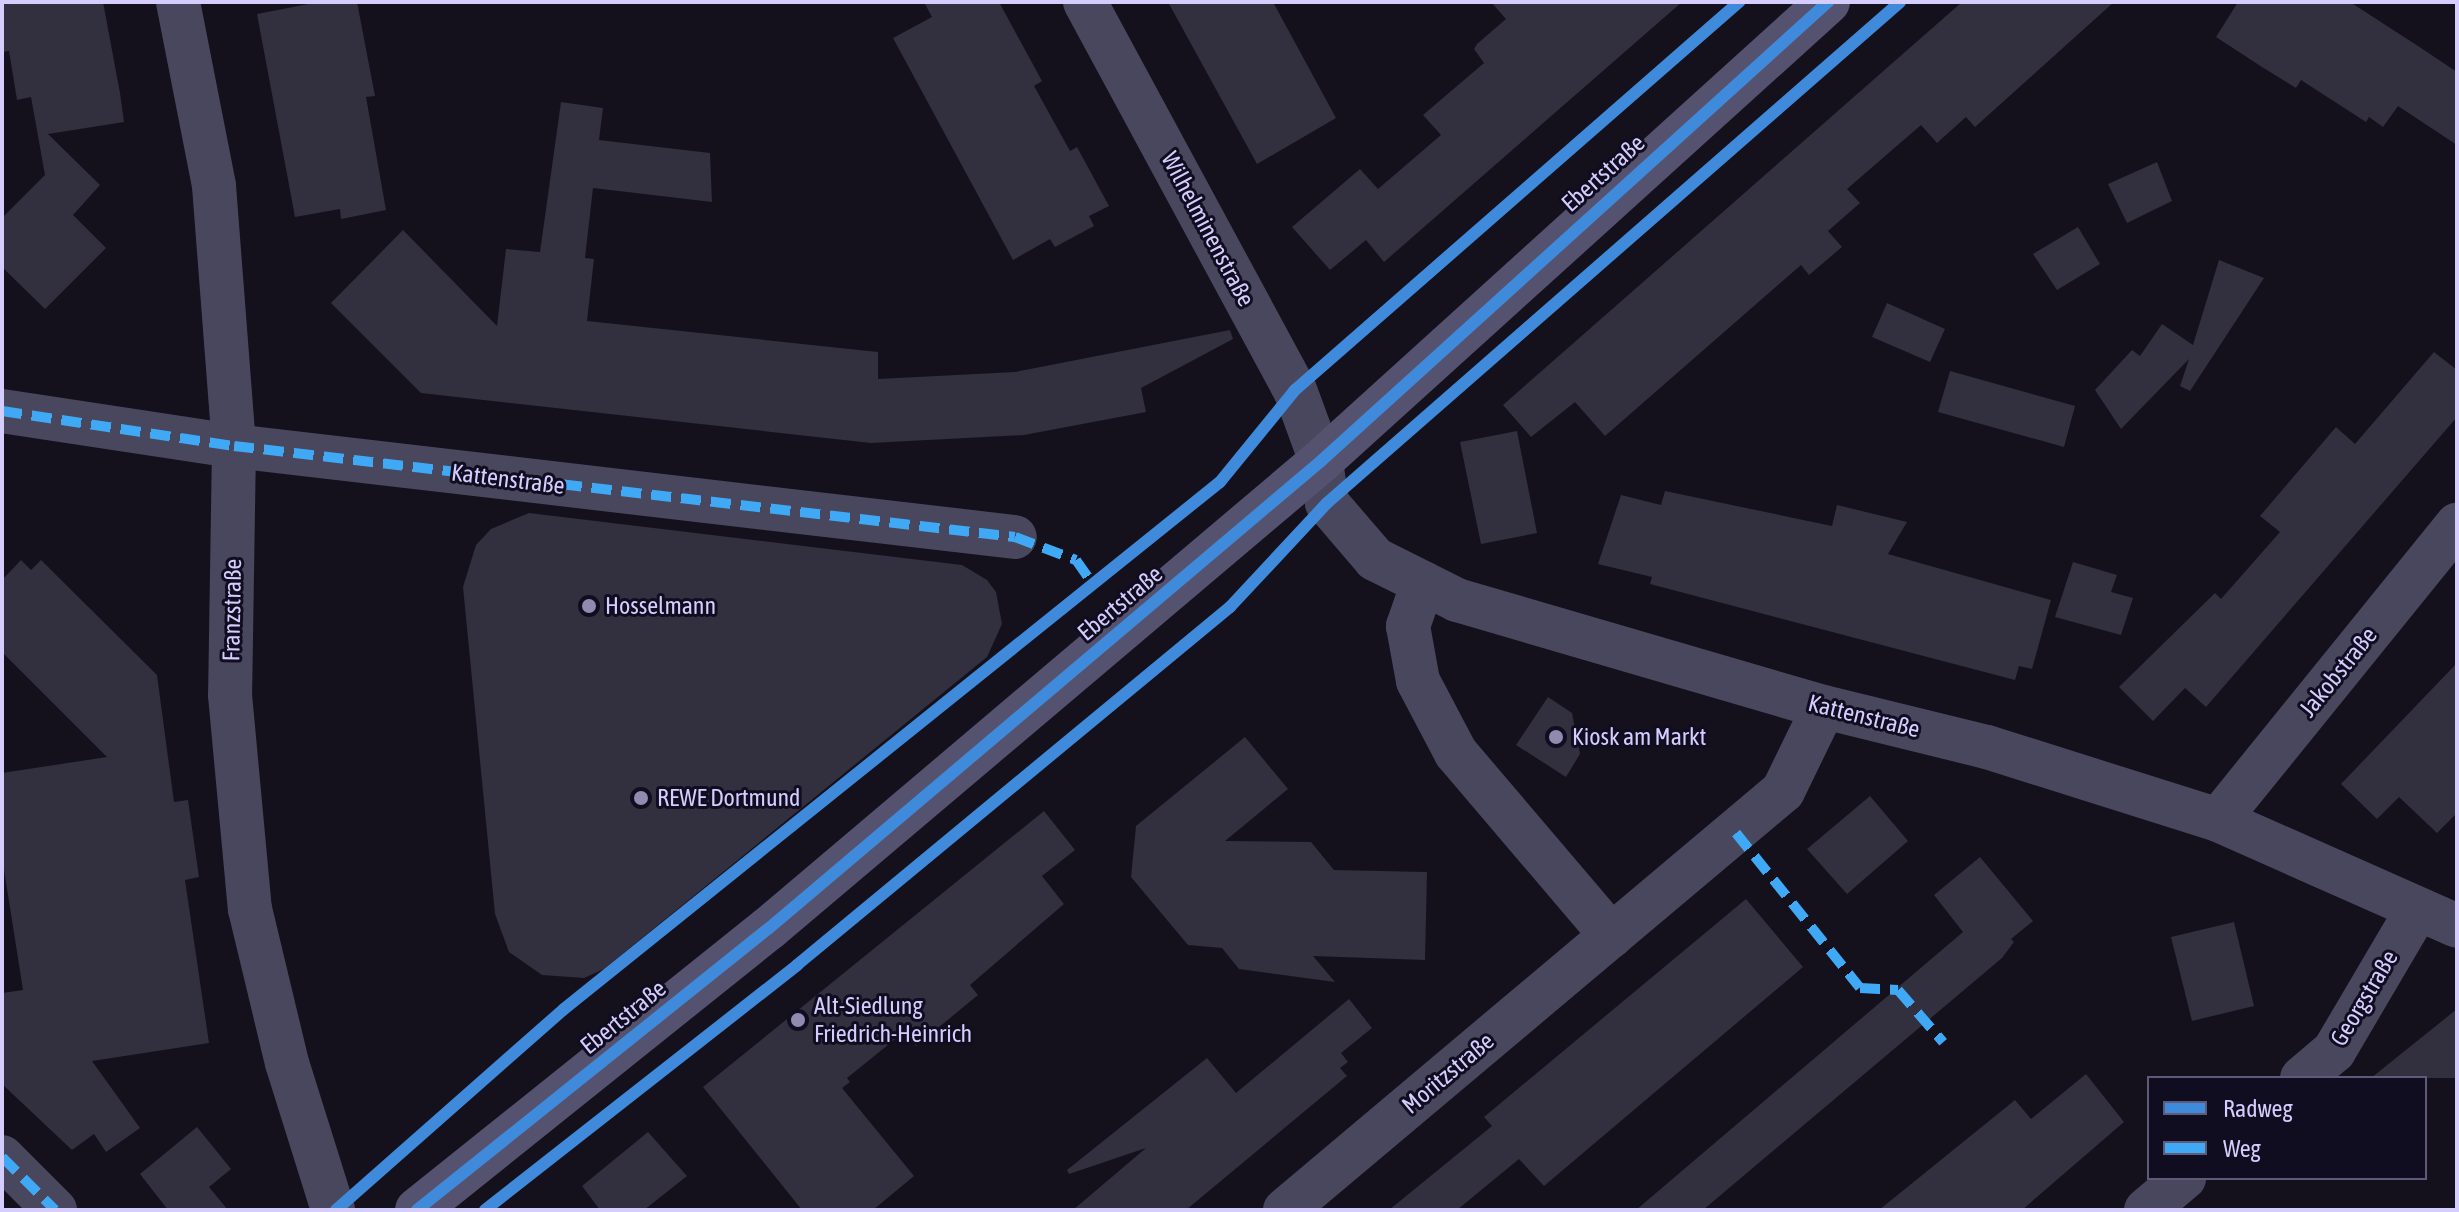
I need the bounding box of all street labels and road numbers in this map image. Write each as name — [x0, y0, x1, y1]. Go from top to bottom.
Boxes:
street label: Ebertstraße — [1556, 128, 1650, 218]
street label: Wilhelminenstraße — [1155, 147, 1261, 311]
street label: Kattenstraße — [450, 458, 566, 500]
street label: Franzstraße — [217, 558, 247, 662]
street label: Ebertstraße — [1072, 559, 1168, 647]
street label: Jakobstraße — [2293, 621, 2383, 723]
street label: Kattenstraße — [1805, 688, 1923, 744]
street label: Georgstraße — [2324, 945, 2404, 1051]
street label: Ebertstraße — [574, 974, 672, 1060]
street label: Moritzstraße — [1396, 1026, 1500, 1120]

